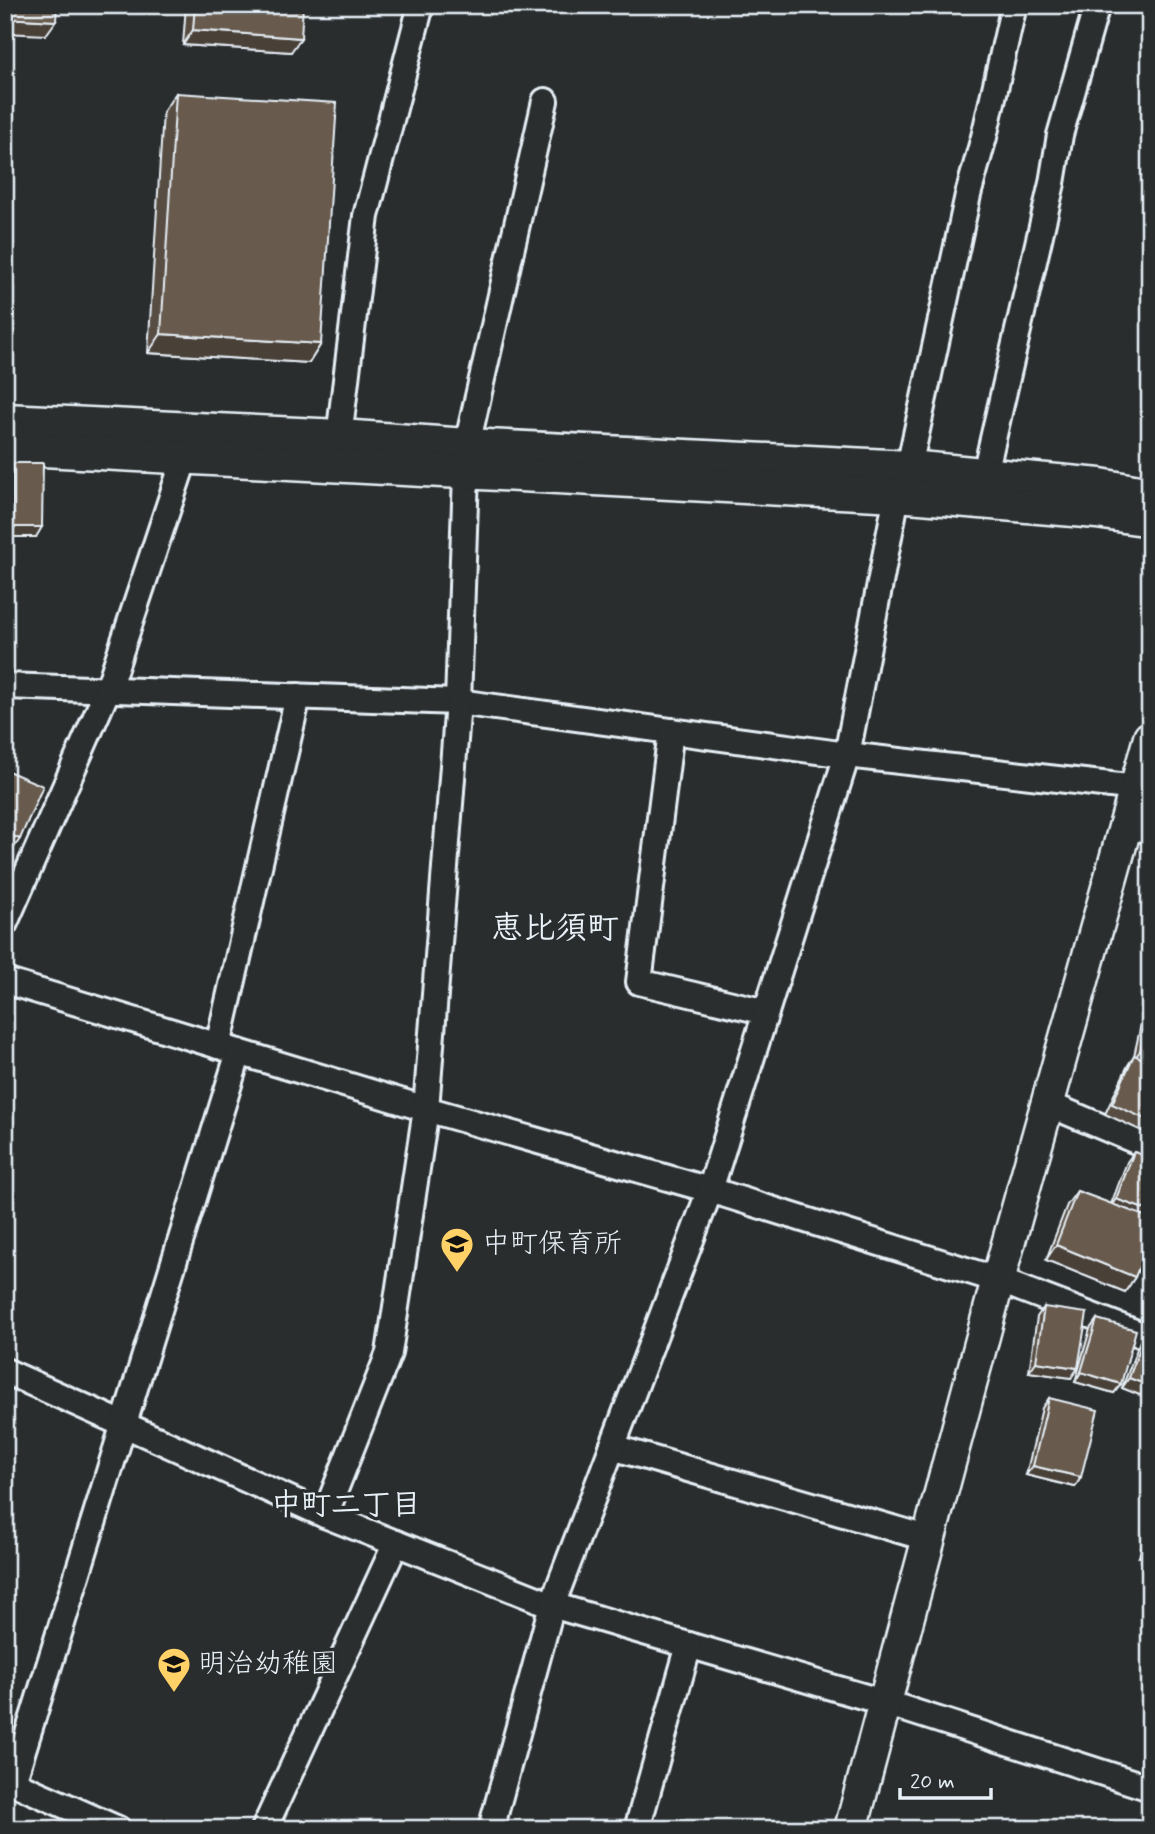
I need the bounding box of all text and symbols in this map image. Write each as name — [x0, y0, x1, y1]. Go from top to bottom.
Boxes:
district label: 恵比須町 — [491, 908, 619, 950]
school or university icon: 中町保育所 — [438, 1225, 476, 1274]
place label: 中町保育所 — [482, 1226, 622, 1263]
district label: 中町二丁目 — [271, 1486, 421, 1525]
school or university icon: 明治幼稚園 — [155, 1645, 193, 1694]
place label: 明治幼稚園 — [198, 1646, 338, 1683]
scale bar — [900, 1757, 990, 1801]
text: 20 m — [910, 1768, 955, 1796]

